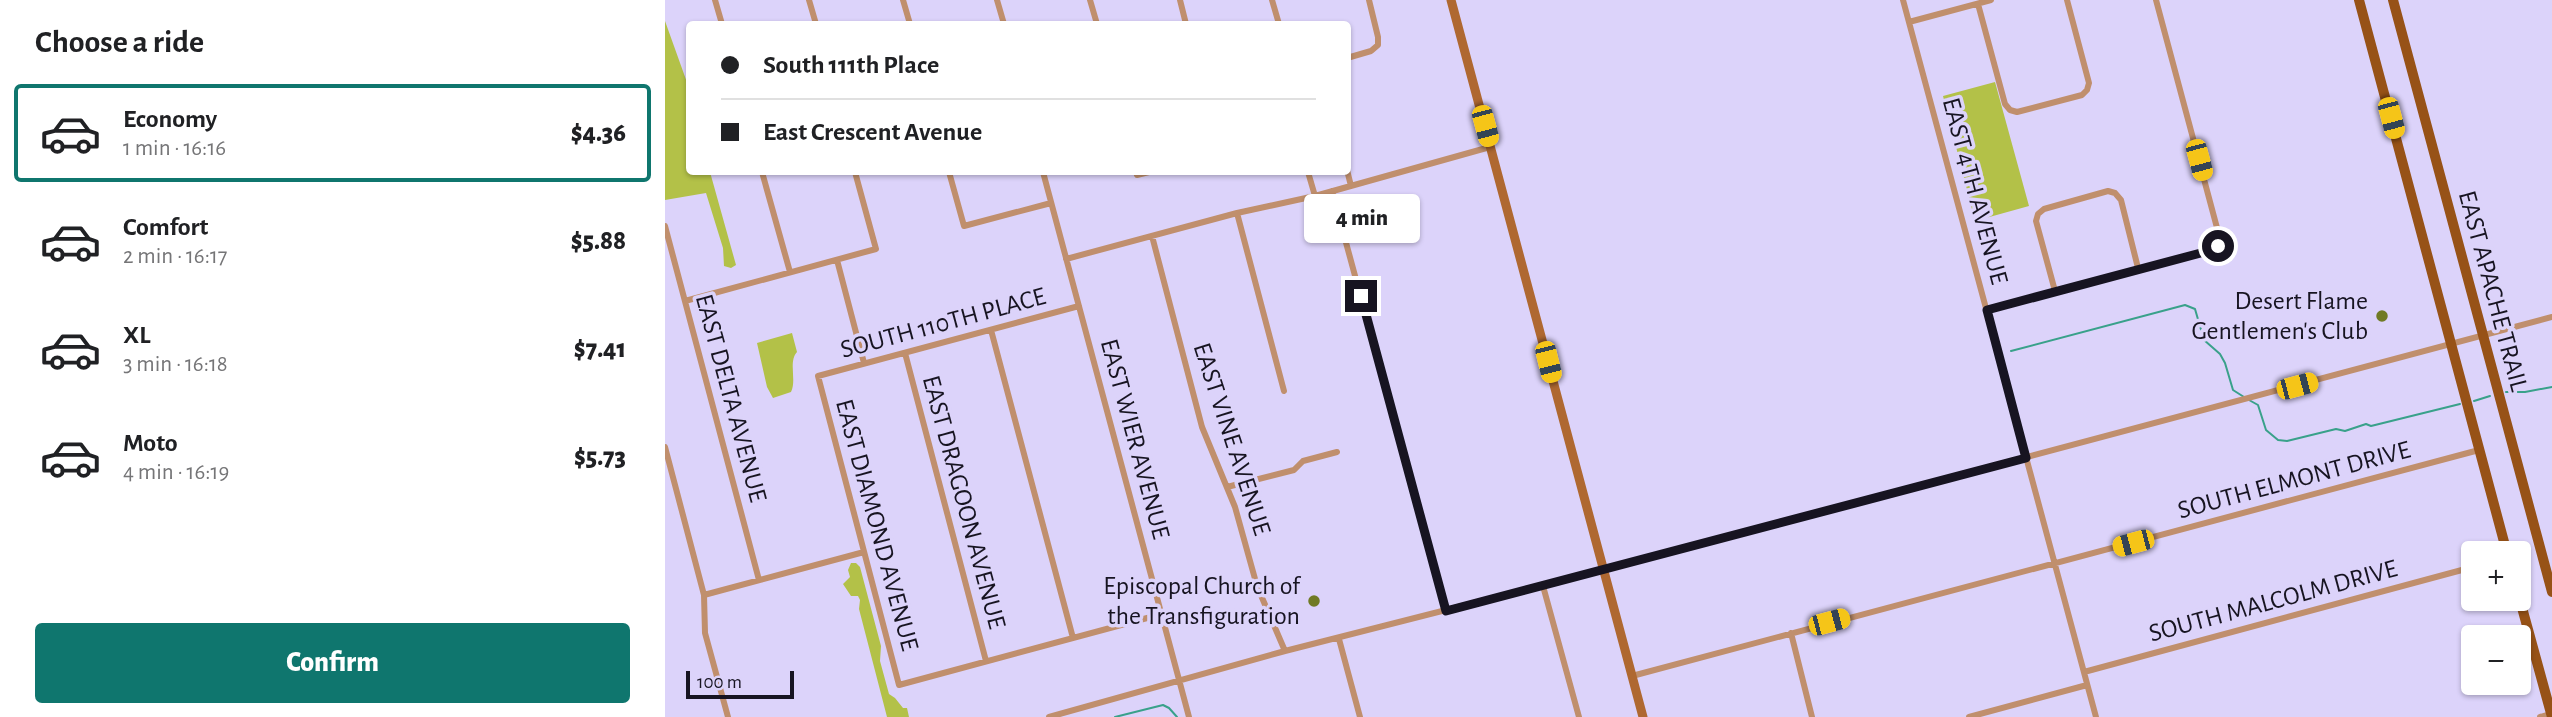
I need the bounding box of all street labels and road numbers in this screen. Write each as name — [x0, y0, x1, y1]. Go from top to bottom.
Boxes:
street label: EAST 4TH AVENUE — [1938, 95, 2012, 287]
street label: EAST APACHE TRAIL — [2454, 188, 2532, 394]
street label: SOUTH 110TH PLACE — [838, 283, 1048, 363]
street label: EAST DELTA AVENUE — [691, 291, 771, 505]
street label: EAST WIER AVENUE — [1096, 336, 1174, 542]
street label: EAST VINE AVENUE — [1189, 339, 1275, 539]
street label: EAST DRAGOON AVENUE — [918, 372, 1010, 632]
street label: EAST DIAMOND AVENUE — [831, 396, 923, 654]
street label: SOUTH ELMONT DRIVE — [2175, 436, 2413, 524]
street label: SOUTH MALCOLM DRIVE — [2146, 555, 2400, 647]

